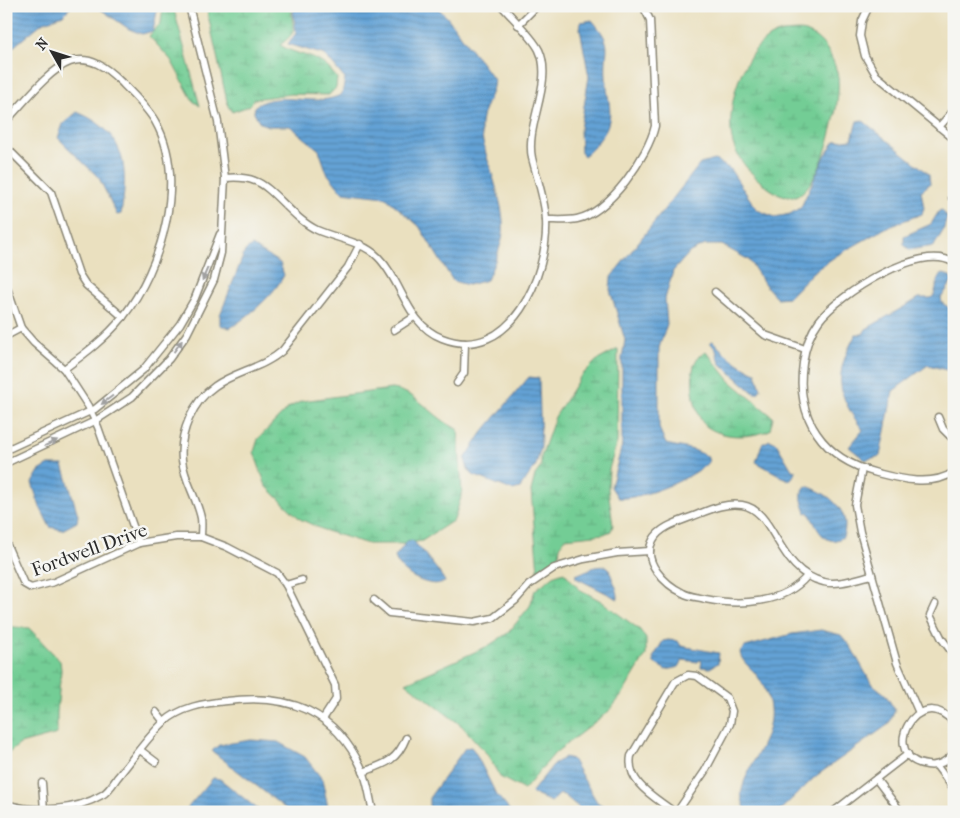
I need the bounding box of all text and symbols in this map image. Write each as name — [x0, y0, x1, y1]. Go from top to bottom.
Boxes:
north arrow — [28, 28, 78, 78]
text: N — [32, 34, 52, 54]
one-way arrow — [201, 267, 209, 282]
one-way arrow — [173, 340, 184, 353]
one-way arrow — [101, 395, 114, 406]
one-way arrow — [44, 438, 58, 446]
street label: Fordwell Drive — [28, 519, 150, 581]

